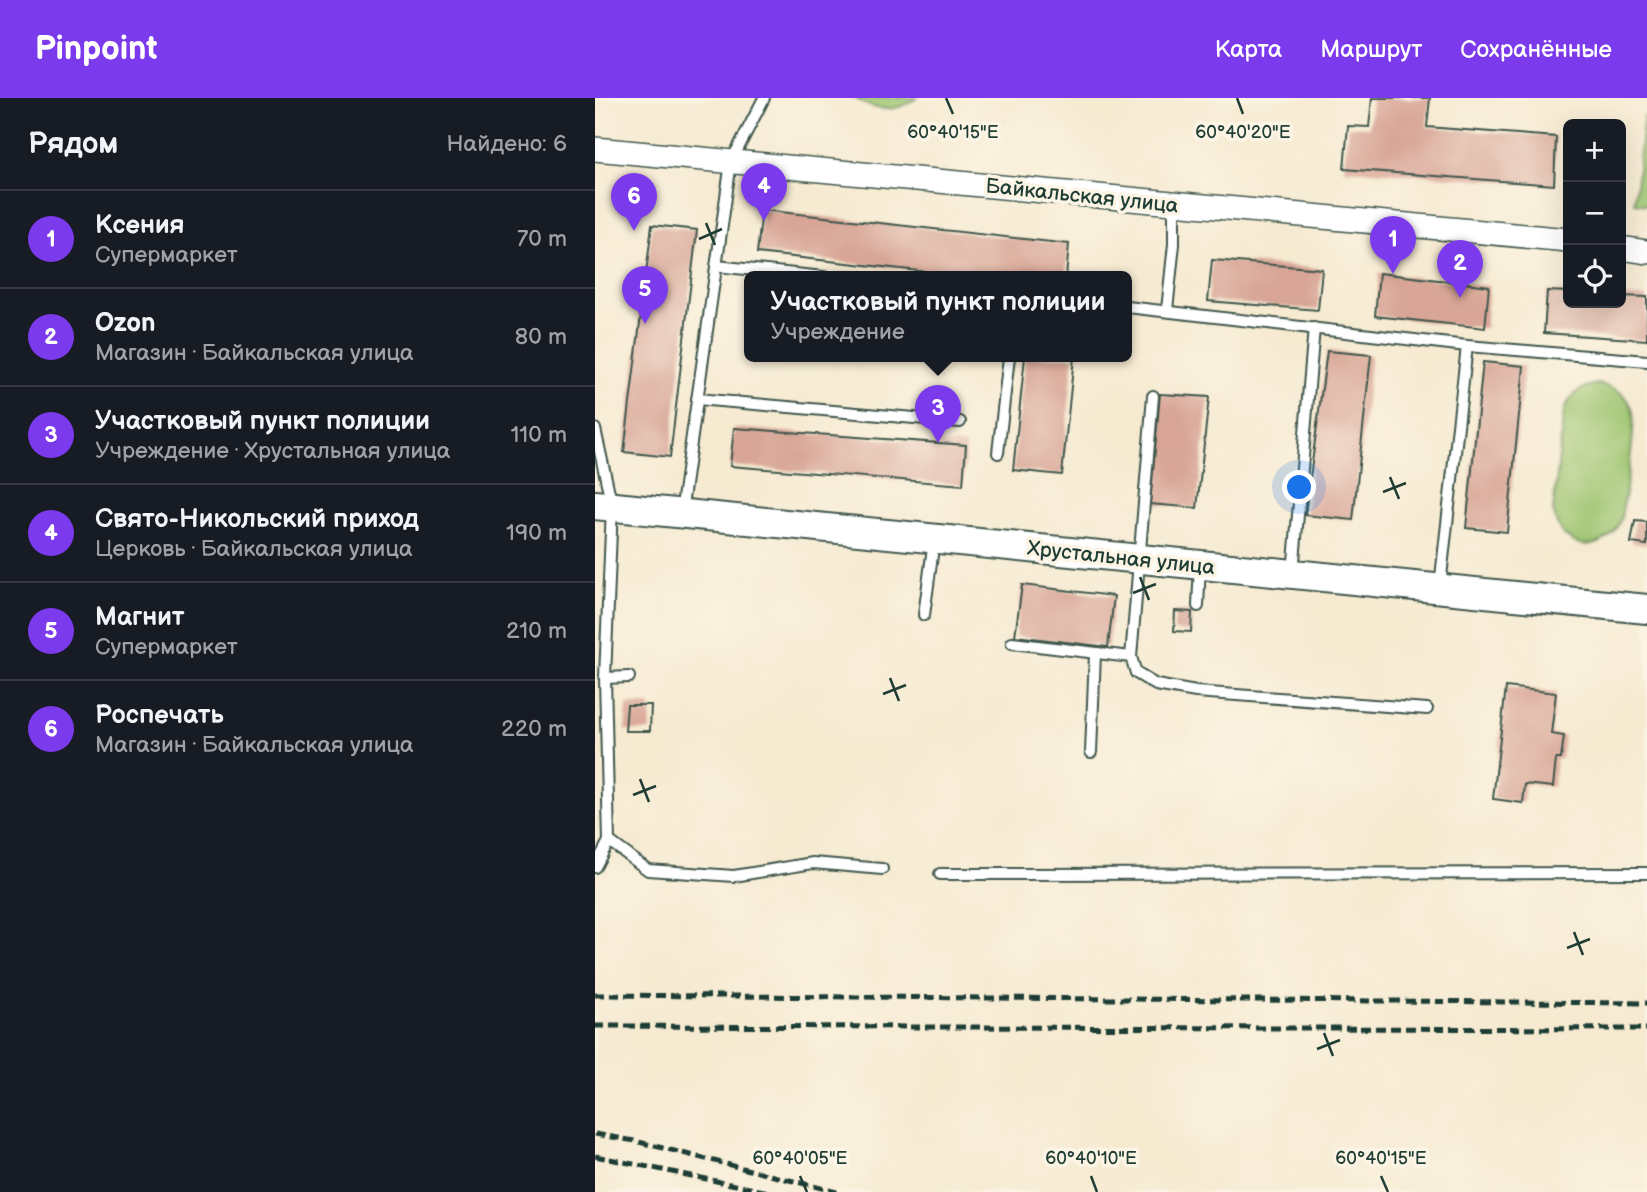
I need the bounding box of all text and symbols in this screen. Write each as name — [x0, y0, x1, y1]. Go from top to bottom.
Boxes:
text: Pinpoint — [35, 29, 157, 69]
text: Карта — [1215, 35, 1282, 64]
text: Маршрут — [1320, 35, 1422, 64]
text: Сохранённые — [1460, 35, 1612, 64]
map controls — [1563, 119, 1626, 308]
button: + — [1563, 119, 1626, 182]
text: 60°40'15"E — [907, 122, 999, 143]
text: 60°40'20"E — [1195, 122, 1291, 143]
text: Рядом — [28, 126, 118, 162]
text: Найдено: 6 — [446, 130, 567, 158]
pin: 4 — [741, 163, 787, 221]
pin: 6 — [611, 173, 657, 231]
street label: Байкальская улица — [984, 173, 1180, 219]
button: − — [1563, 182, 1626, 245]
text: Ксения — [95, 210, 185, 241]
pin: 1 — [1370, 216, 1416, 274]
text: 1 — [46, 225, 56, 253]
text: 70 m — [517, 225, 567, 253]
pin: 2 — [1437, 240, 1483, 298]
text: Супермаркет — [95, 241, 238, 269]
button: locate — [1563, 245, 1626, 308]
pin: 5 — [622, 266, 668, 324]
popup — [744, 271, 1132, 362]
text: Участковый пункт полиции — [771, 287, 1105, 318]
text: Ozon — [95, 308, 156, 339]
text: Учреждение — [771, 318, 905, 346]
text: 2 — [44, 323, 58, 351]
text: 80 m — [515, 323, 567, 351]
text: Магазин · Байкальская улица — [95, 339, 414, 367]
pin: 3 — [915, 385, 961, 443]
text: Участковый пункт полиции — [95, 406, 430, 437]
text: 3 — [44, 421, 58, 449]
text: 110 m — [510, 421, 567, 449]
text: Учреждение · Хрустальная улица — [95, 437, 450, 465]
your location — [1282, 470, 1316, 504]
text: Свято-Никольский приход — [95, 504, 419, 535]
text: 4 — [44, 519, 58, 547]
text: 190 m — [506, 519, 567, 547]
text: Церковь · Байкальская улица — [95, 535, 413, 563]
street label: Хрустальная улица — [1026, 536, 1217, 580]
text: Магнит — [95, 602, 184, 633]
text: 5 — [44, 617, 58, 645]
text: 210 m — [506, 617, 567, 645]
text: Супермаркет — [95, 633, 238, 661]
text: Роспечать — [95, 700, 224, 731]
text: 6 — [44, 715, 58, 743]
text: 220 m — [501, 715, 567, 743]
text: Магазин · Байкальская улица — [95, 731, 414, 759]
text: 60°40'05"E — [753, 1148, 848, 1169]
text: 60°40'10"E — [1045, 1148, 1137, 1169]
text: 60°40'15"E — [1335, 1148, 1427, 1169]

